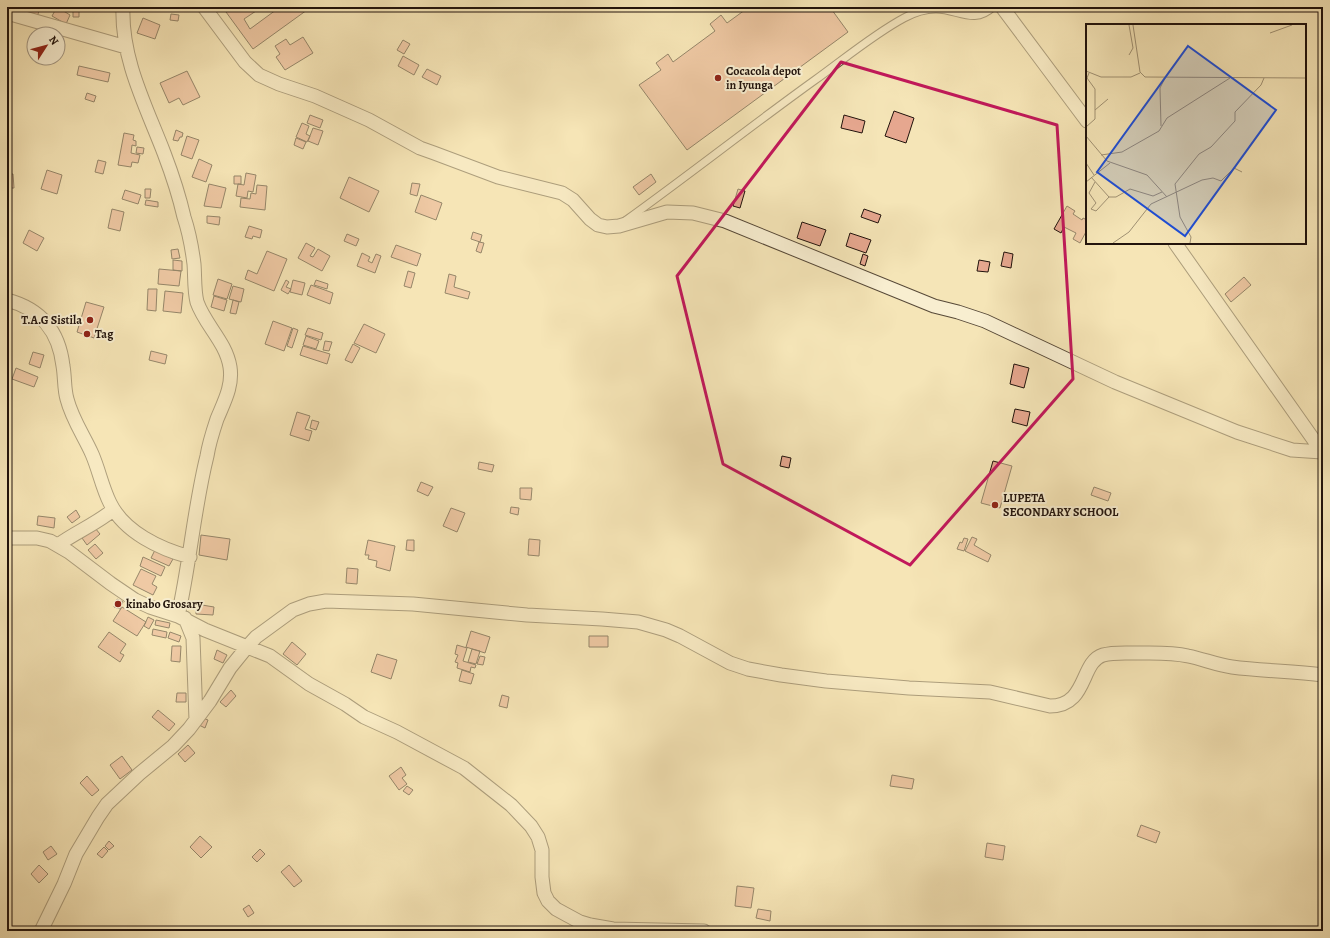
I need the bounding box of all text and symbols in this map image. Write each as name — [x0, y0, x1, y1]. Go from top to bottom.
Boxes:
inset map — [1086, 24, 1306, 244]
north arrow — [26, 26, 66, 66]
text: N — [45, 33, 62, 48]
place label: Cocacola depot in Iyunga — [726, 63, 801, 93]
marker: Cocacola depot in Iyunga — [713, 73, 723, 83]
place label: T.A.G Sistila — [21, 312, 82, 328]
marker: T.A.G Sistila — [85, 315, 95, 325]
place label: Tag — [95, 326, 114, 342]
marker: Tag — [82, 329, 92, 339]
place label: LUPETA SECONDARY SCHOOL — [1003, 490, 1119, 520]
marker: LUPETA SECONDARY SCHOOL — [990, 500, 1000, 510]
place label: kinabo Grosary — [126, 596, 203, 612]
marker: kinabo Grosary — [113, 599, 123, 609]

